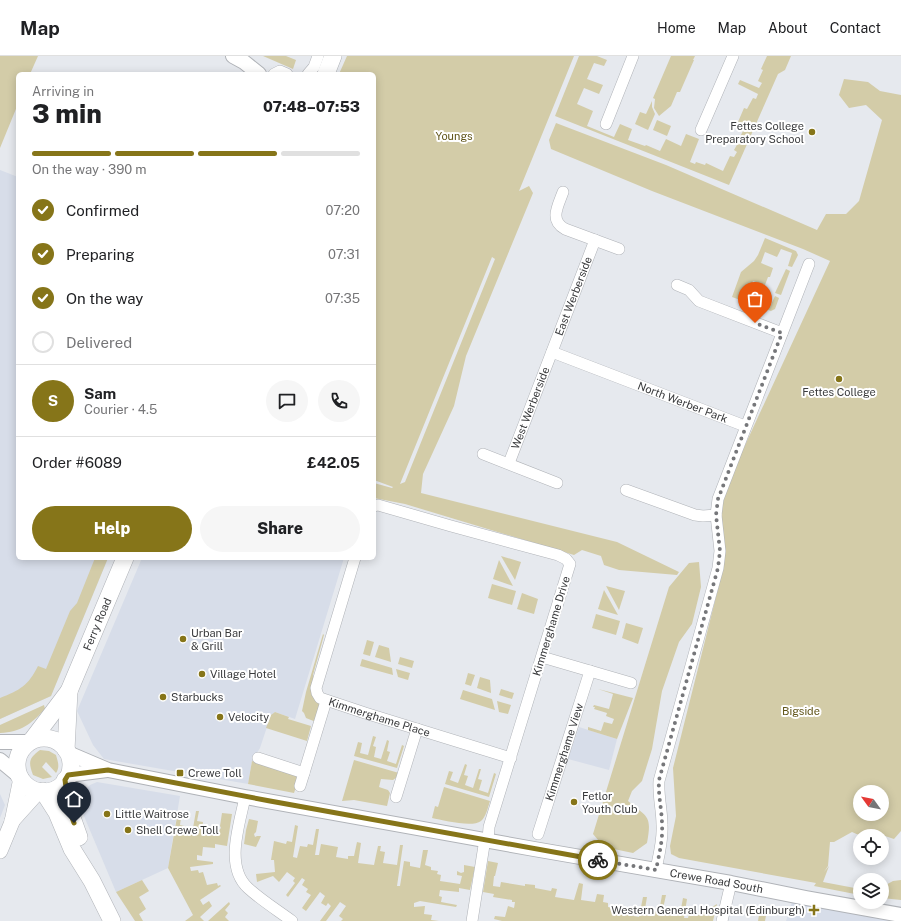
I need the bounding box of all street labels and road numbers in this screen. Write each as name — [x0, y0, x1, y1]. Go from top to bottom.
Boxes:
street label: East Werberside — [553, 255, 594, 337]
street label: West Werberside — [509, 365, 551, 451]
street label: North Werber Park — [636, 379, 729, 425]
street label: Kimmerghame Drive — [530, 575, 572, 677]
street label: Ferry Road — [81, 596, 114, 652]
street label: Kimmerghame Place — [327, 695, 432, 739]
street label: Kimmerghame View — [543, 701, 585, 802]
street label: Crewe Road South — [669, 867, 764, 895]

